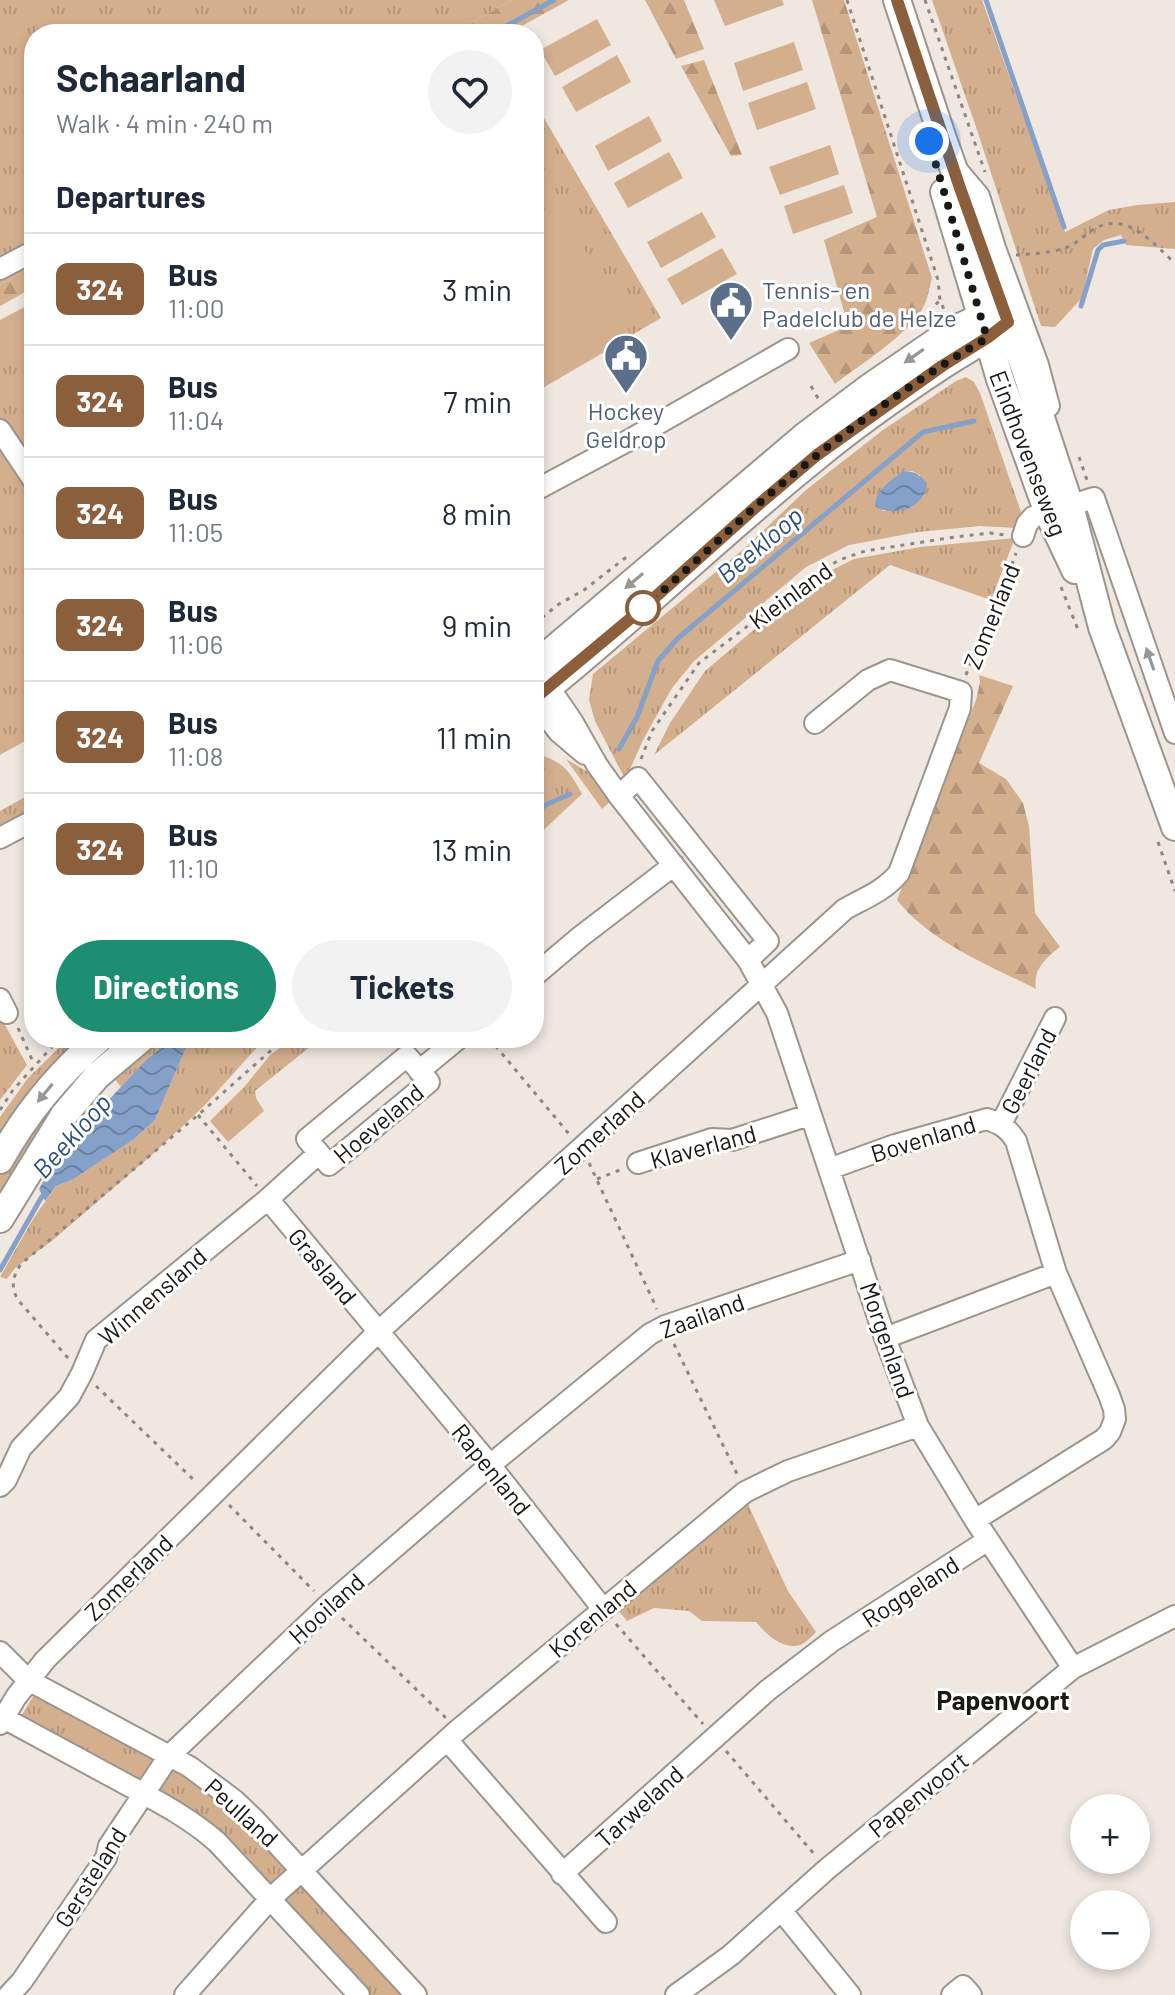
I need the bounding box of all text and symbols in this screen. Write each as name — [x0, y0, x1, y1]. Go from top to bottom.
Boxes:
button: heart — [428, 50, 512, 134]
text: Schaarland — [56, 54, 246, 100]
text: Walk · 4 min · 240 m — [56, 107, 273, 138]
your location — [909, 121, 949, 161]
text: Departures — [56, 178, 206, 214]
text: Bus — [168, 256, 218, 292]
text: 3 min — [442, 271, 512, 307]
text: 324 — [76, 272, 124, 306]
place label: Tennis- en Padelclub de Helze — [762, 275, 957, 332]
public building icon: Tennis- en Padelclub de Helze — [707, 279, 755, 342]
text: 11:00 — [168, 292, 224, 323]
public building icon: Hockey Geldrop — [602, 332, 650, 395]
one-way arrow — [904, 348, 925, 363]
street label: Eindhovenseweg — [984, 366, 1074, 540]
text: Bus — [168, 368, 218, 404]
text: 7 min — [443, 383, 512, 419]
text: 324 — [76, 384, 124, 418]
place label: Hockey Geldrop — [585, 396, 667, 453]
text: 11:04 — [168, 404, 224, 435]
text: Bus — [168, 480, 218, 516]
text: 8 min — [442, 495, 512, 531]
text: 324 — [76, 496, 124, 530]
water label: Beekloop — [710, 499, 808, 589]
text: 11:05 — [168, 516, 223, 547]
street label: Kleinland — [743, 555, 837, 635]
street label: Zomerland — [957, 559, 1025, 673]
one-way arrow — [624, 572, 644, 589]
unlabelled marker — [626, 591, 660, 625]
text: Bus — [168, 592, 218, 628]
text: 9 min — [442, 607, 512, 643]
text: 324 — [76, 608, 124, 642]
text: 11:06 — [168, 628, 223, 659]
one-way arrow — [1143, 647, 1155, 671]
text: Bus — [168, 704, 218, 740]
text: 11 min — [436, 719, 512, 755]
text: 324 — [76, 720, 124, 754]
text: 11:08 — [168, 740, 223, 771]
text: Bus — [168, 816, 218, 852]
text: 13 min — [431, 831, 512, 867]
text: 324 — [76, 832, 124, 866]
text: 11:10 — [168, 852, 219, 883]
button: Directions — [56, 940, 276, 1032]
button: Tickets — [292, 940, 512, 1032]
street label: Geerland — [994, 1023, 1062, 1119]
street label: Hoeveland — [327, 1077, 429, 1169]
one-way arrow — [37, 1083, 54, 1103]
street label: Zomerland — [548, 1084, 650, 1180]
water label: Beekloop — [25, 1087, 117, 1183]
street label: Bovenland — [867, 1108, 979, 1168]
street label: Klaverland — [647, 1118, 759, 1174]
street label: Grasland — [283, 1222, 363, 1310]
street label: Winnensland — [92, 1241, 212, 1351]
street label: Morgenland — [855, 1278, 921, 1402]
street label: Zaailand — [656, 1286, 748, 1344]
street label: Rapenland — [446, 1417, 538, 1521]
street label: Zomerland — [78, 1528, 178, 1626]
street label: Roggeland — [856, 1549, 964, 1633]
street label: Hooiland — [282, 1567, 370, 1649]
street label: Korenland — [542, 1573, 642, 1663]
district label: Papenvoort — [936, 1684, 1070, 1715]
street label: Papenvoort — [862, 1745, 974, 1843]
street label: Tarweland — [589, 1759, 689, 1853]
street label: Peulland — [199, 1772, 285, 1852]
map controls — [1070, 1794, 1150, 1970]
button: + — [1070, 1794, 1150, 1874]
street label: Gersteland — [48, 1822, 132, 1932]
button: − — [1070, 1890, 1150, 1970]

